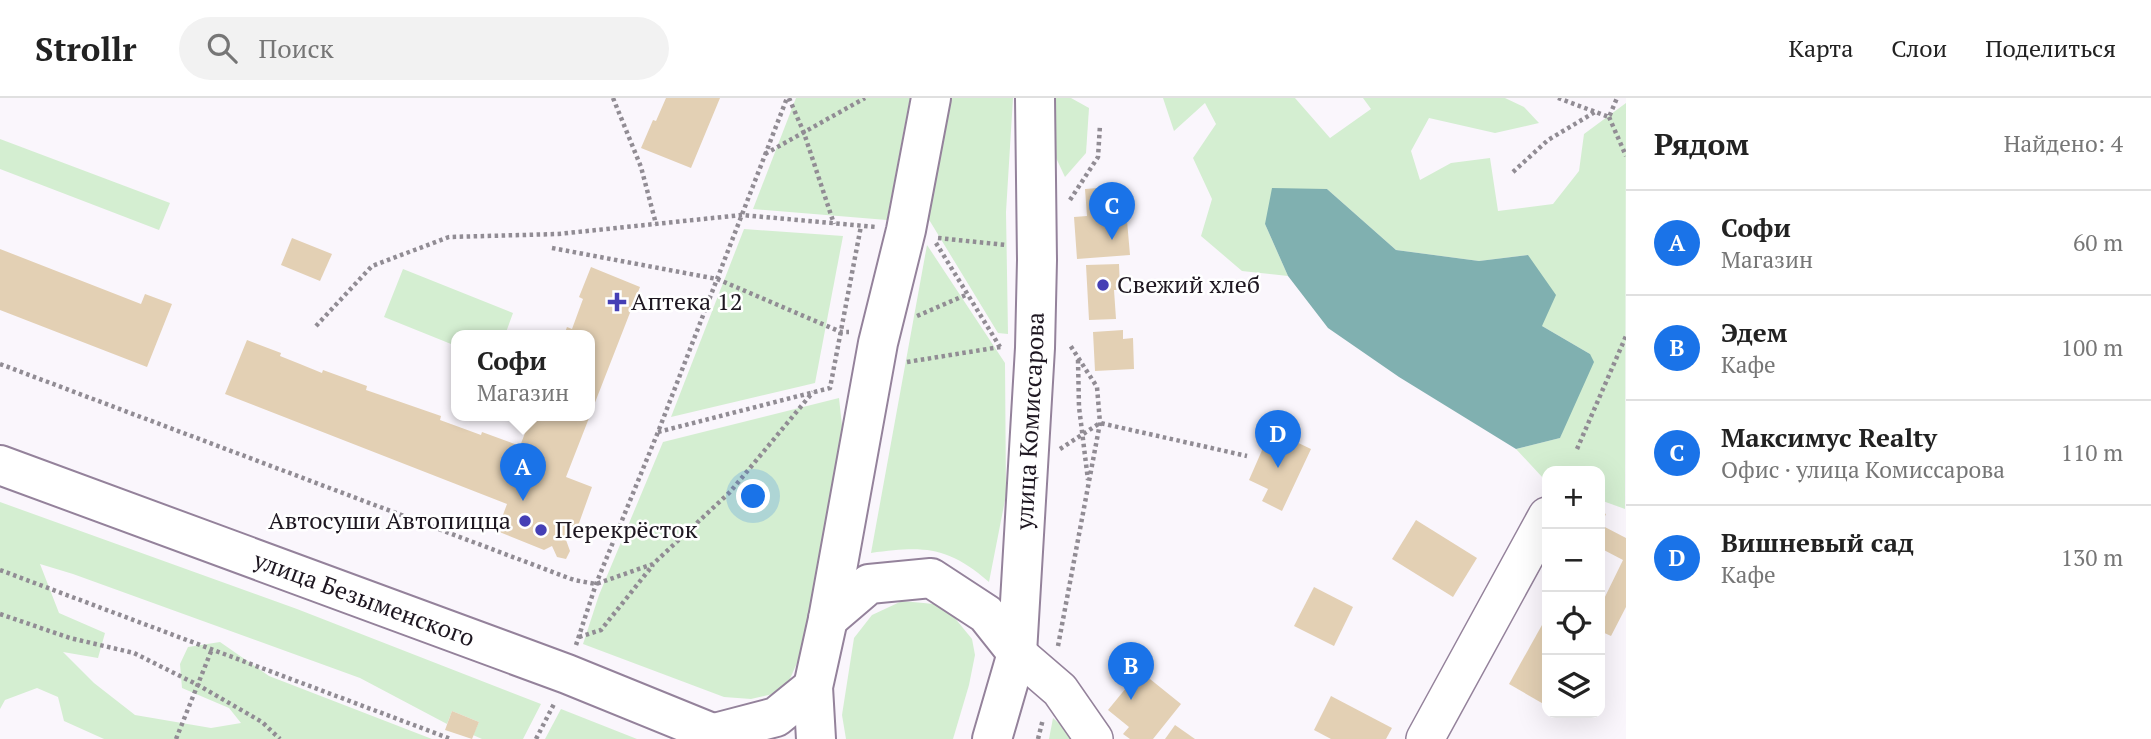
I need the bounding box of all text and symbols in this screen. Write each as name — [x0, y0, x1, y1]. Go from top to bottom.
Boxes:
search box — [179, 17, 669, 80]
text: Strollr — [35, 27, 137, 70]
icon: search — [203, 29, 241, 67]
text: Поиск — [259, 31, 334, 65]
text: Карта — [1788, 32, 1853, 64]
text: Слои — [1891, 32, 1947, 64]
text: Поделиться — [1985, 32, 2116, 64]
text: Рядом — [1654, 124, 1749, 164]
text: Найдено: 4 — [2004, 128, 2123, 159]
pin: C — [1089, 182, 1135, 240]
text: Софи — [1721, 210, 1791, 244]
text: A — [1669, 227, 1685, 258]
text: 60 m — [2073, 227, 2123, 258]
text: Магазин — [1721, 244, 1813, 275]
place label: Свежий хлеб — [1117, 268, 1260, 300]
marker: Свежий хлеб — [1095, 277, 1111, 293]
place label: Аптека 12 — [631, 285, 743, 317]
marker: Аптека 12 — [609, 294, 625, 310]
street label: улица Комиссарова — [1007, 312, 1051, 532]
text: Эдем — [1721, 315, 1787, 349]
popup — [451, 330, 595, 421]
text: B — [1670, 332, 1684, 363]
text: 100 m — [2061, 332, 2123, 363]
text: Софи — [477, 343, 547, 377]
text: Кафе — [1721, 349, 1776, 380]
text: Магазин — [477, 377, 569, 408]
pin: D — [1255, 410, 1301, 468]
text: Максимус Realty — [1721, 420, 1937, 454]
text: C — [1670, 437, 1685, 468]
text: 110 m — [2061, 437, 2123, 468]
pin: A — [500, 443, 546, 501]
text: Офис · улица Комиссарова — [1721, 454, 2005, 485]
map controls — [1542, 466, 1605, 718]
button: + — [1542, 466, 1605, 529]
your location — [736, 479, 770, 513]
place label: Автосуши Автопицца — [268, 504, 511, 536]
marker: Автосуши Автопицца — [517, 513, 533, 529]
place label: Перекрёсток — [555, 513, 698, 545]
marker: Перекрёсток — [533, 522, 549, 538]
text: Вишневый сад — [1721, 525, 1914, 559]
button: − — [1542, 529, 1605, 592]
text: D — [1669, 542, 1685, 573]
text: 130 m — [2061, 542, 2123, 573]
street label: улица Безыменского — [249, 543, 479, 654]
text: Кафе — [1721, 559, 1776, 590]
button: locate — [1542, 592, 1605, 655]
pin: B — [1108, 642, 1154, 700]
button: layers — [1542, 655, 1605, 718]

